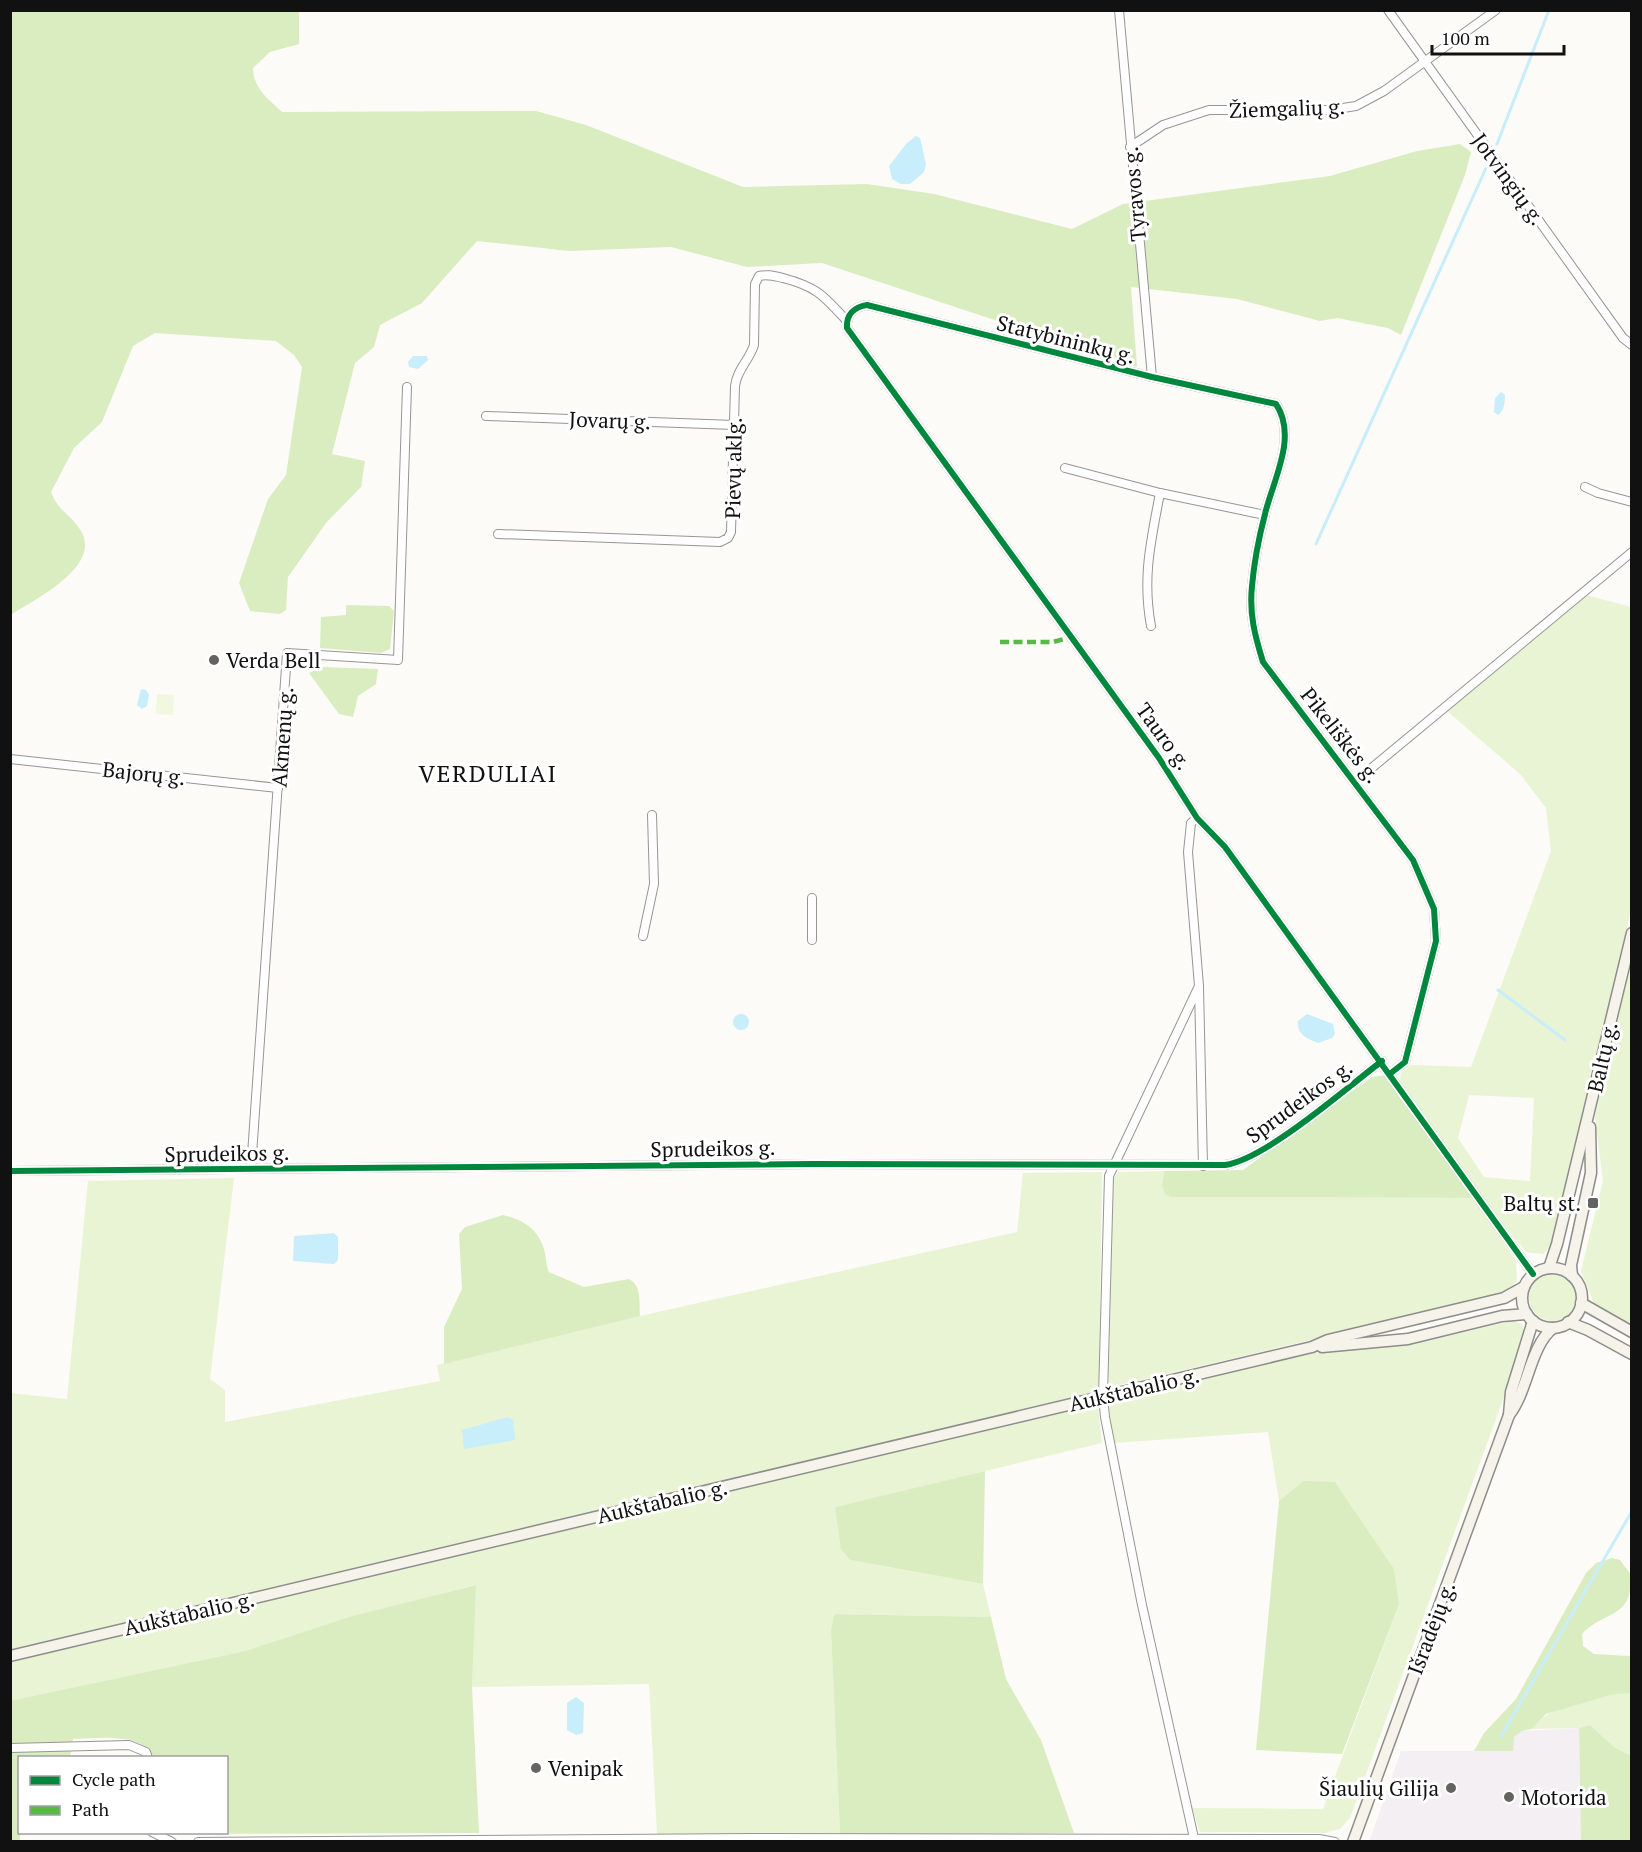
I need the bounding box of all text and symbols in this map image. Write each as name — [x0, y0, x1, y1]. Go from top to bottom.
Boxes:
scale bar — [1432, 18, 1564, 56]
text: 100 m — [1441, 26, 1490, 50]
street label: Žiemgalių g. — [1228, 92, 1346, 124]
street label: Jotvingių g. — [1466, 127, 1552, 231]
street label: Tyravos g. — [1116, 145, 1152, 243]
street label: Statybininkų g. — [994, 308, 1138, 370]
street label: Jovarų g. — [569, 405, 651, 435]
street label: Pievų aklg. — [718, 417, 748, 519]
place label: Verda Bell — [226, 646, 321, 674]
marker: Verda Bell — [207, 653, 221, 667]
street label: Pikeliškės g. — [1295, 681, 1387, 789]
street label: Akmenų g. — [265, 686, 299, 788]
street label: Tauro g. — [1130, 697, 1198, 775]
street label: Bajorų g. — [101, 755, 187, 791]
district label: VERDULIAI — [419, 757, 557, 789]
street label: Baltų g. — [1580, 1019, 1624, 1095]
street label: Sprudeikos g. — [1240, 1053, 1358, 1149]
street label: Sprudeikos g. — [650, 1133, 776, 1163]
street label: Sprudeikos g. — [164, 1138, 290, 1168]
place label: Baltų st. — [1503, 1189, 1581, 1217]
marker: Baltų st. — [1586, 1196, 1600, 1210]
street label: Aukštabalio g. — [1066, 1360, 1202, 1418]
street label: Aukštabalio g. — [594, 1472, 730, 1530]
street label: Išradėjų g. — [1400, 1577, 1462, 1679]
street label: Aukštabalio g. — [121, 1584, 257, 1642]
place label: Venipak — [548, 1754, 623, 1782]
legend — [18, 1756, 228, 1834]
marker: Venipak — [529, 1761, 543, 1775]
text: Cycle path — [72, 1767, 156, 1791]
place label: Šiaulių Gilija — [1319, 1774, 1439, 1802]
marker: Šiaulių Gilija — [1444, 1781, 1458, 1795]
place label: Motorida — [1521, 1783, 1607, 1811]
marker: Motorida — [1502, 1790, 1516, 1804]
text: Path — [72, 1797, 109, 1821]

